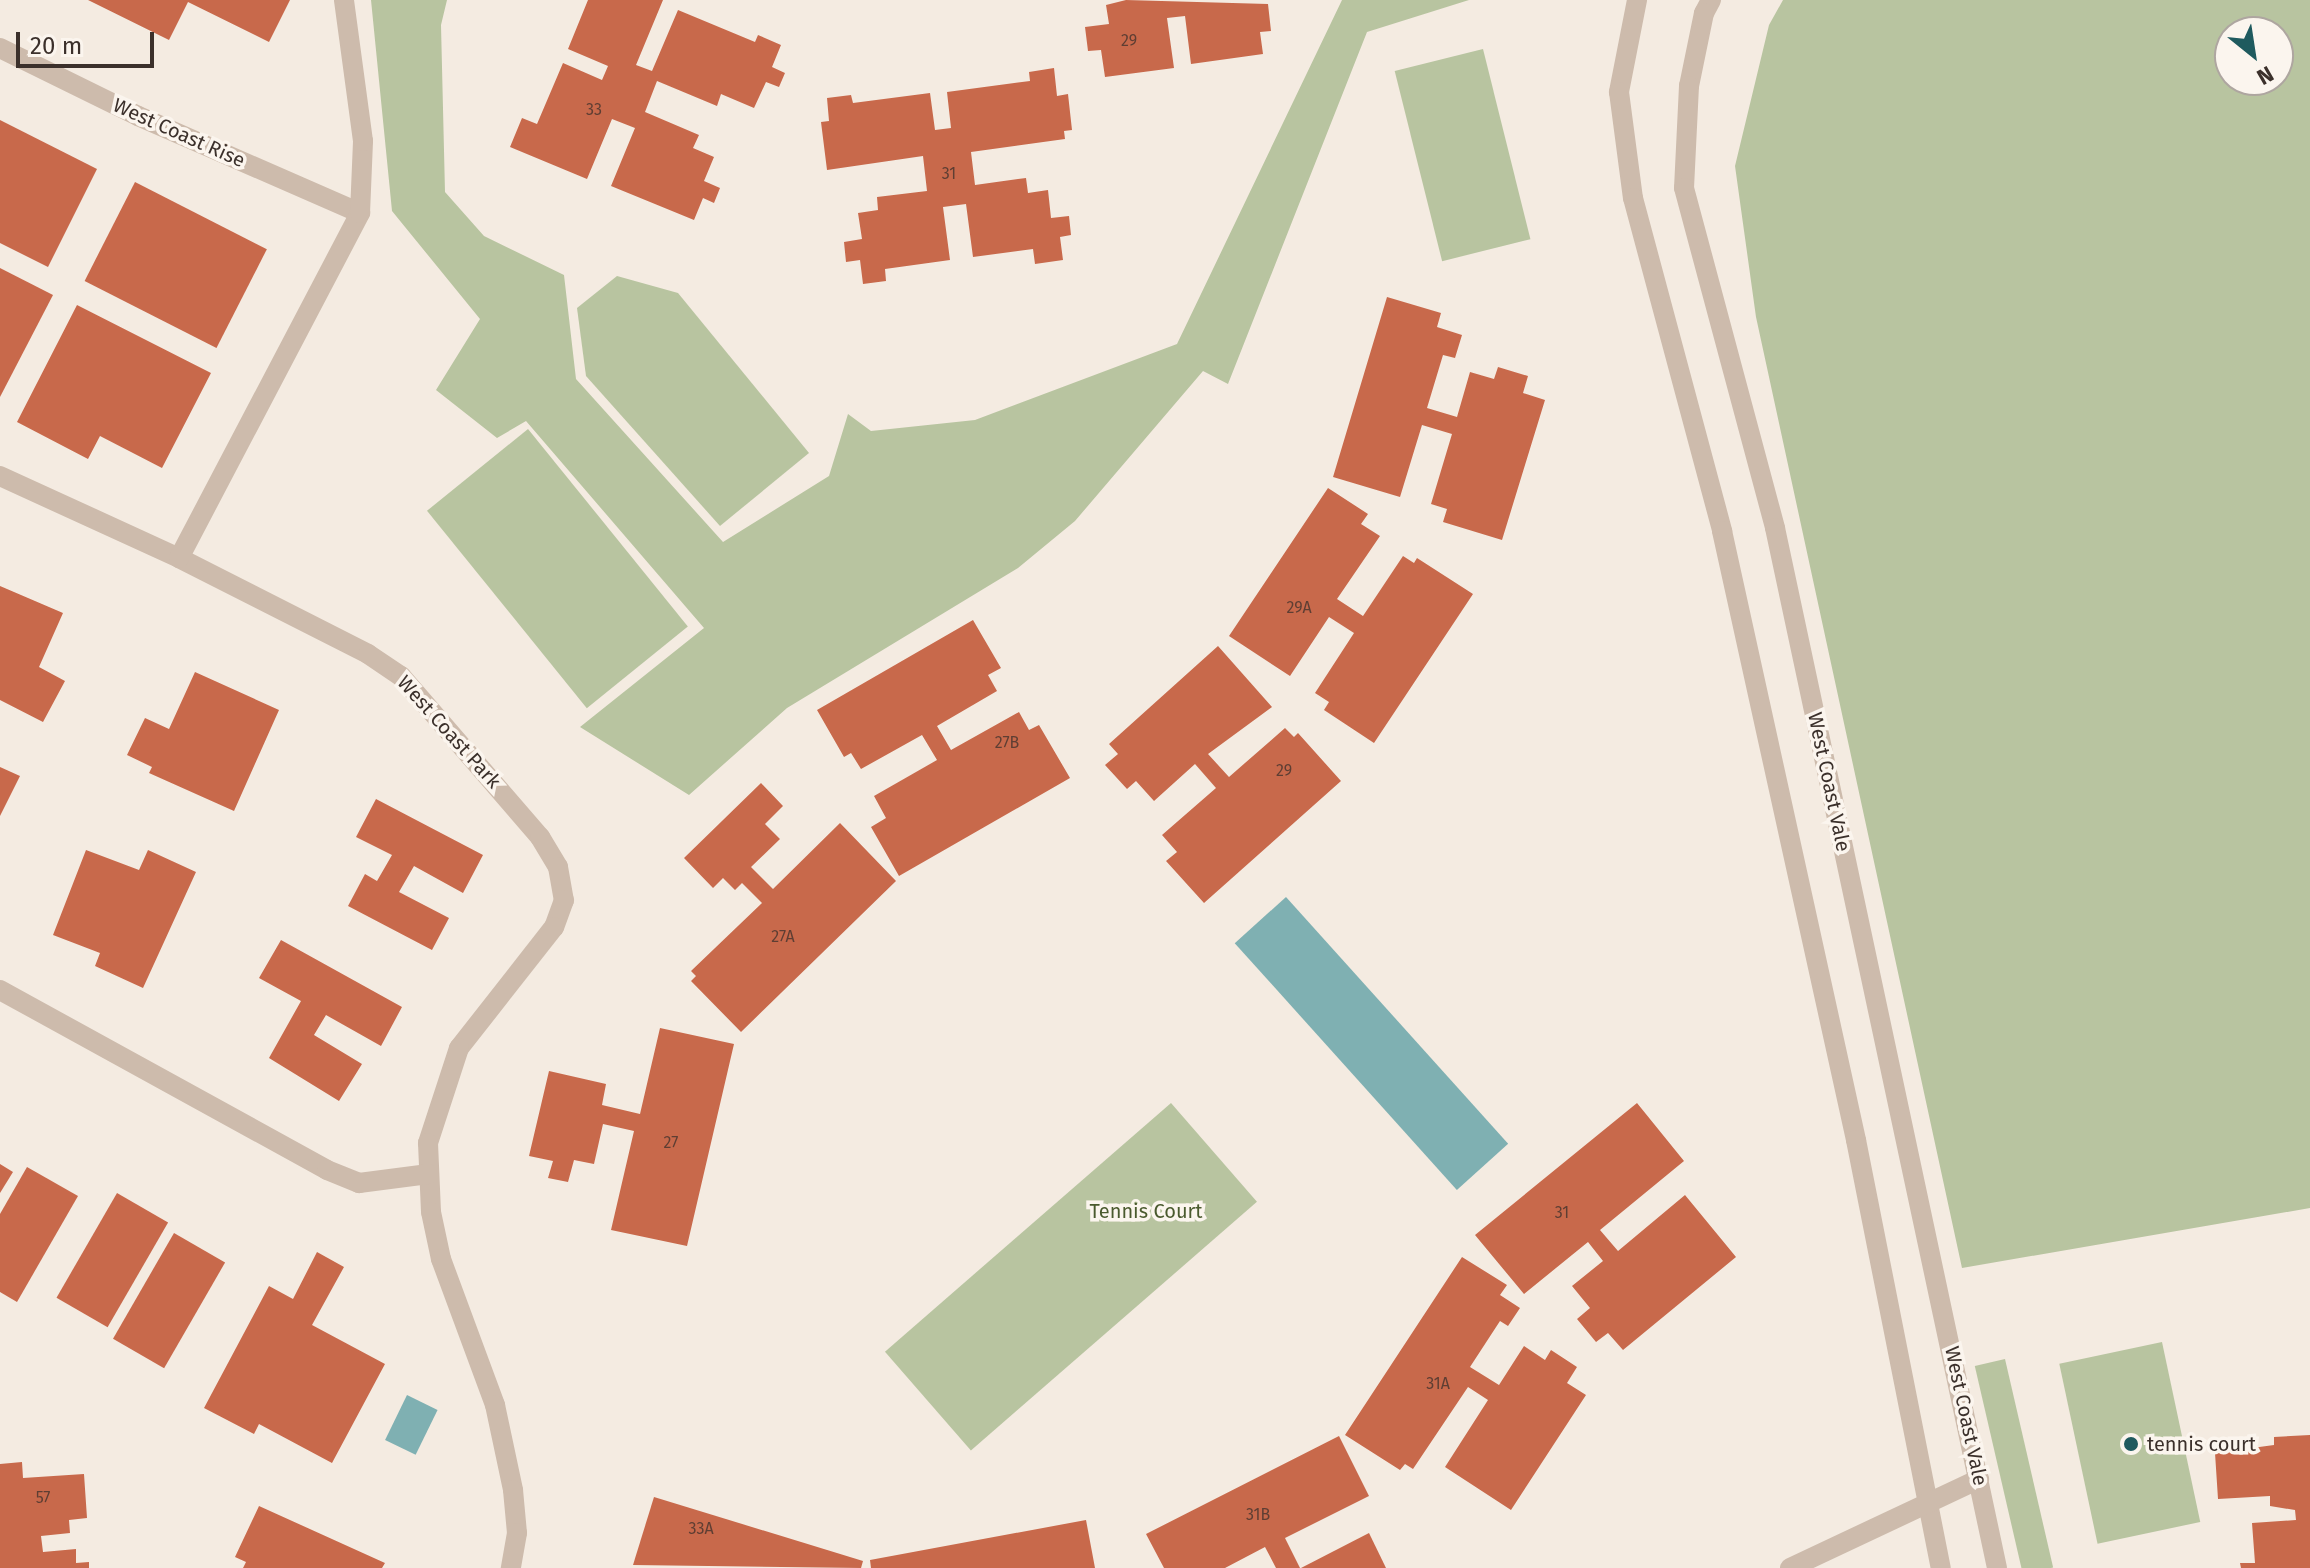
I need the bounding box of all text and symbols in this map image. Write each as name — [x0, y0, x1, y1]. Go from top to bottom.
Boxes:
scale bar — [20, 16, 158, 66]
north arrow — [2214, 16, 2294, 96]
house number: 29 — [1121, 31, 1137, 51]
text: 20 m — [30, 32, 82, 60]
text: N — [2252, 60, 2278, 91]
street label: West Coast Rise — [109, 93, 249, 173]
house number: 33 — [586, 100, 602, 120]
house number: 31 — [942, 164, 956, 184]
house number: 29A — [1286, 598, 1312, 618]
street label: West Coast Park — [392, 671, 506, 793]
street label: West Coast Vale — [1803, 710, 1855, 854]
house number: 27B — [995, 733, 1019, 753]
house number: 29 — [1276, 761, 1292, 781]
house number: 27A — [771, 927, 795, 947]
house number: 27 — [664, 1133, 678, 1153]
park label: Tennis Court — [1090, 1199, 1202, 1223]
house number: 31 — [1555, 1203, 1569, 1223]
street label: West Coast Vale — [1940, 1344, 1992, 1488]
house number: 31A — [1426, 1374, 1450, 1394]
place label: tennis court — [2147, 1432, 2256, 1456]
marker: tennis court — [2122, 1435, 2140, 1453]
house number: 57 — [36, 1488, 50, 1508]
house number: 31B — [1246, 1505, 1270, 1525]
house number: 33A — [688, 1519, 714, 1539]

